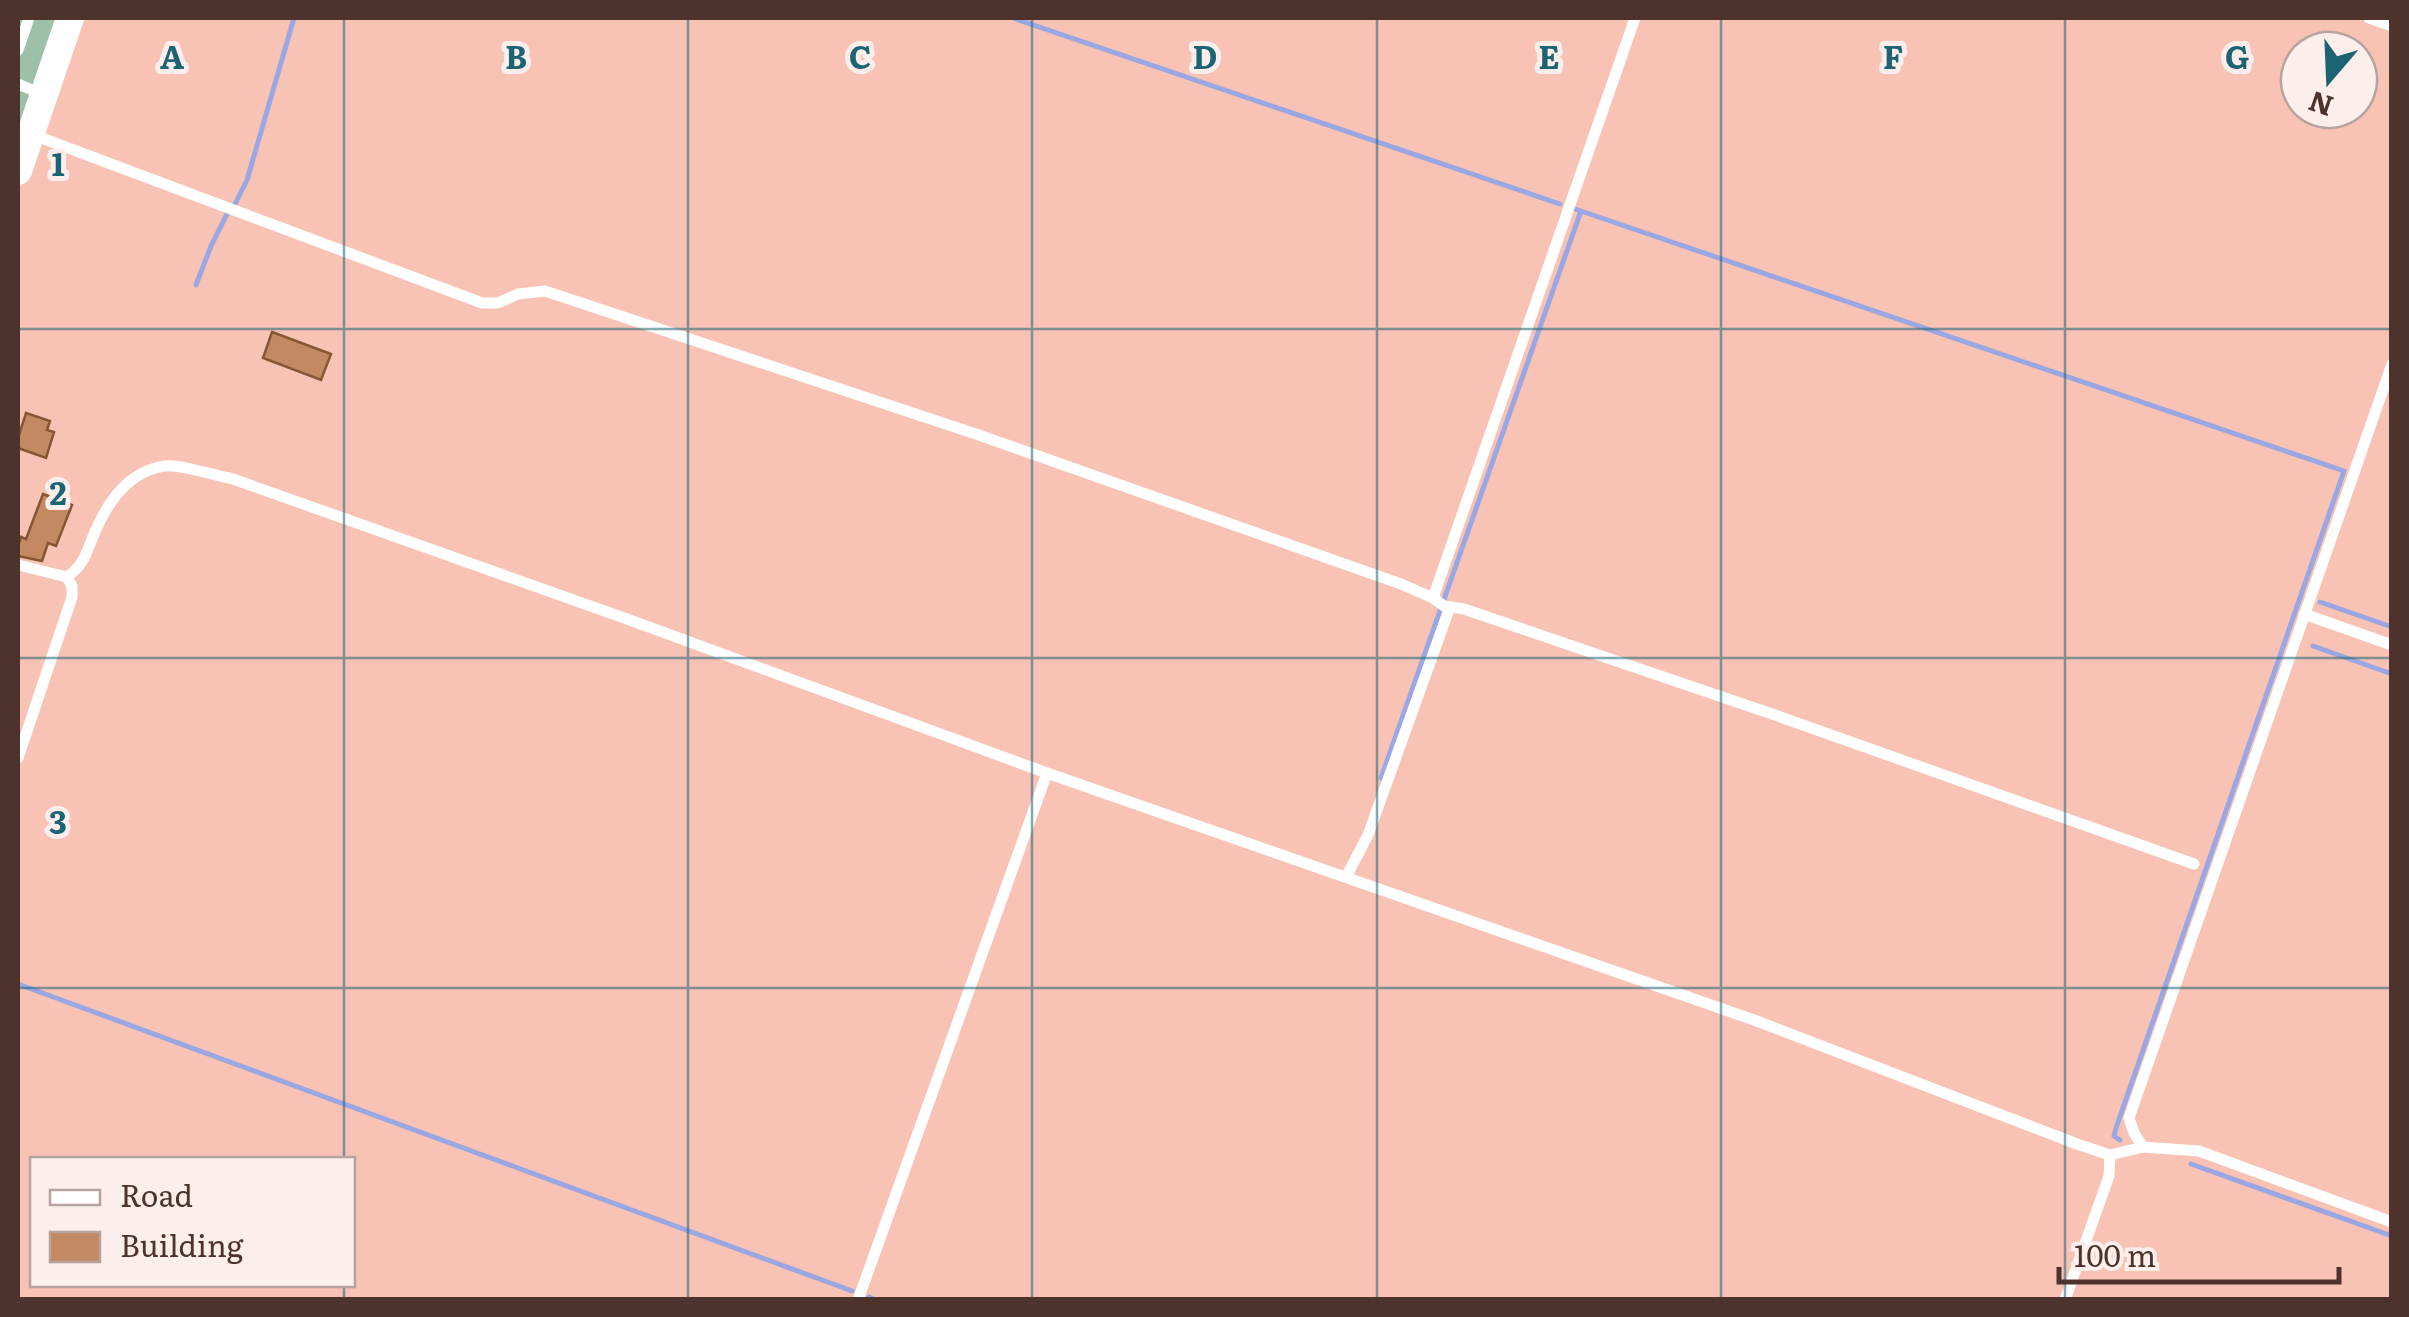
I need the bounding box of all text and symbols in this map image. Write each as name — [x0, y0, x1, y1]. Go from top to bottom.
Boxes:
north arrow — [2279, 30, 2379, 130]
text: A — [160, 31, 184, 79]
text: B — [505, 31, 527, 79]
text: C — [849, 31, 871, 79]
text: D — [1193, 31, 1217, 79]
text: E — [1538, 31, 1560, 79]
text: F — [1883, 31, 1903, 79]
text: G — [2225, 31, 2249, 79]
text: N — [2302, 82, 2338, 129]
text: 1 — [51, 138, 65, 186]
text: 2 — [49, 467, 67, 515]
text: 3 — [49, 796, 67, 844]
legend — [30, 1157, 355, 1287]
text: Road — [120, 1172, 193, 1216]
text: Building — [120, 1222, 244, 1266]
scale bar — [2059, 1222, 2339, 1284]
text: 100 m — [2074, 1232, 2156, 1276]

